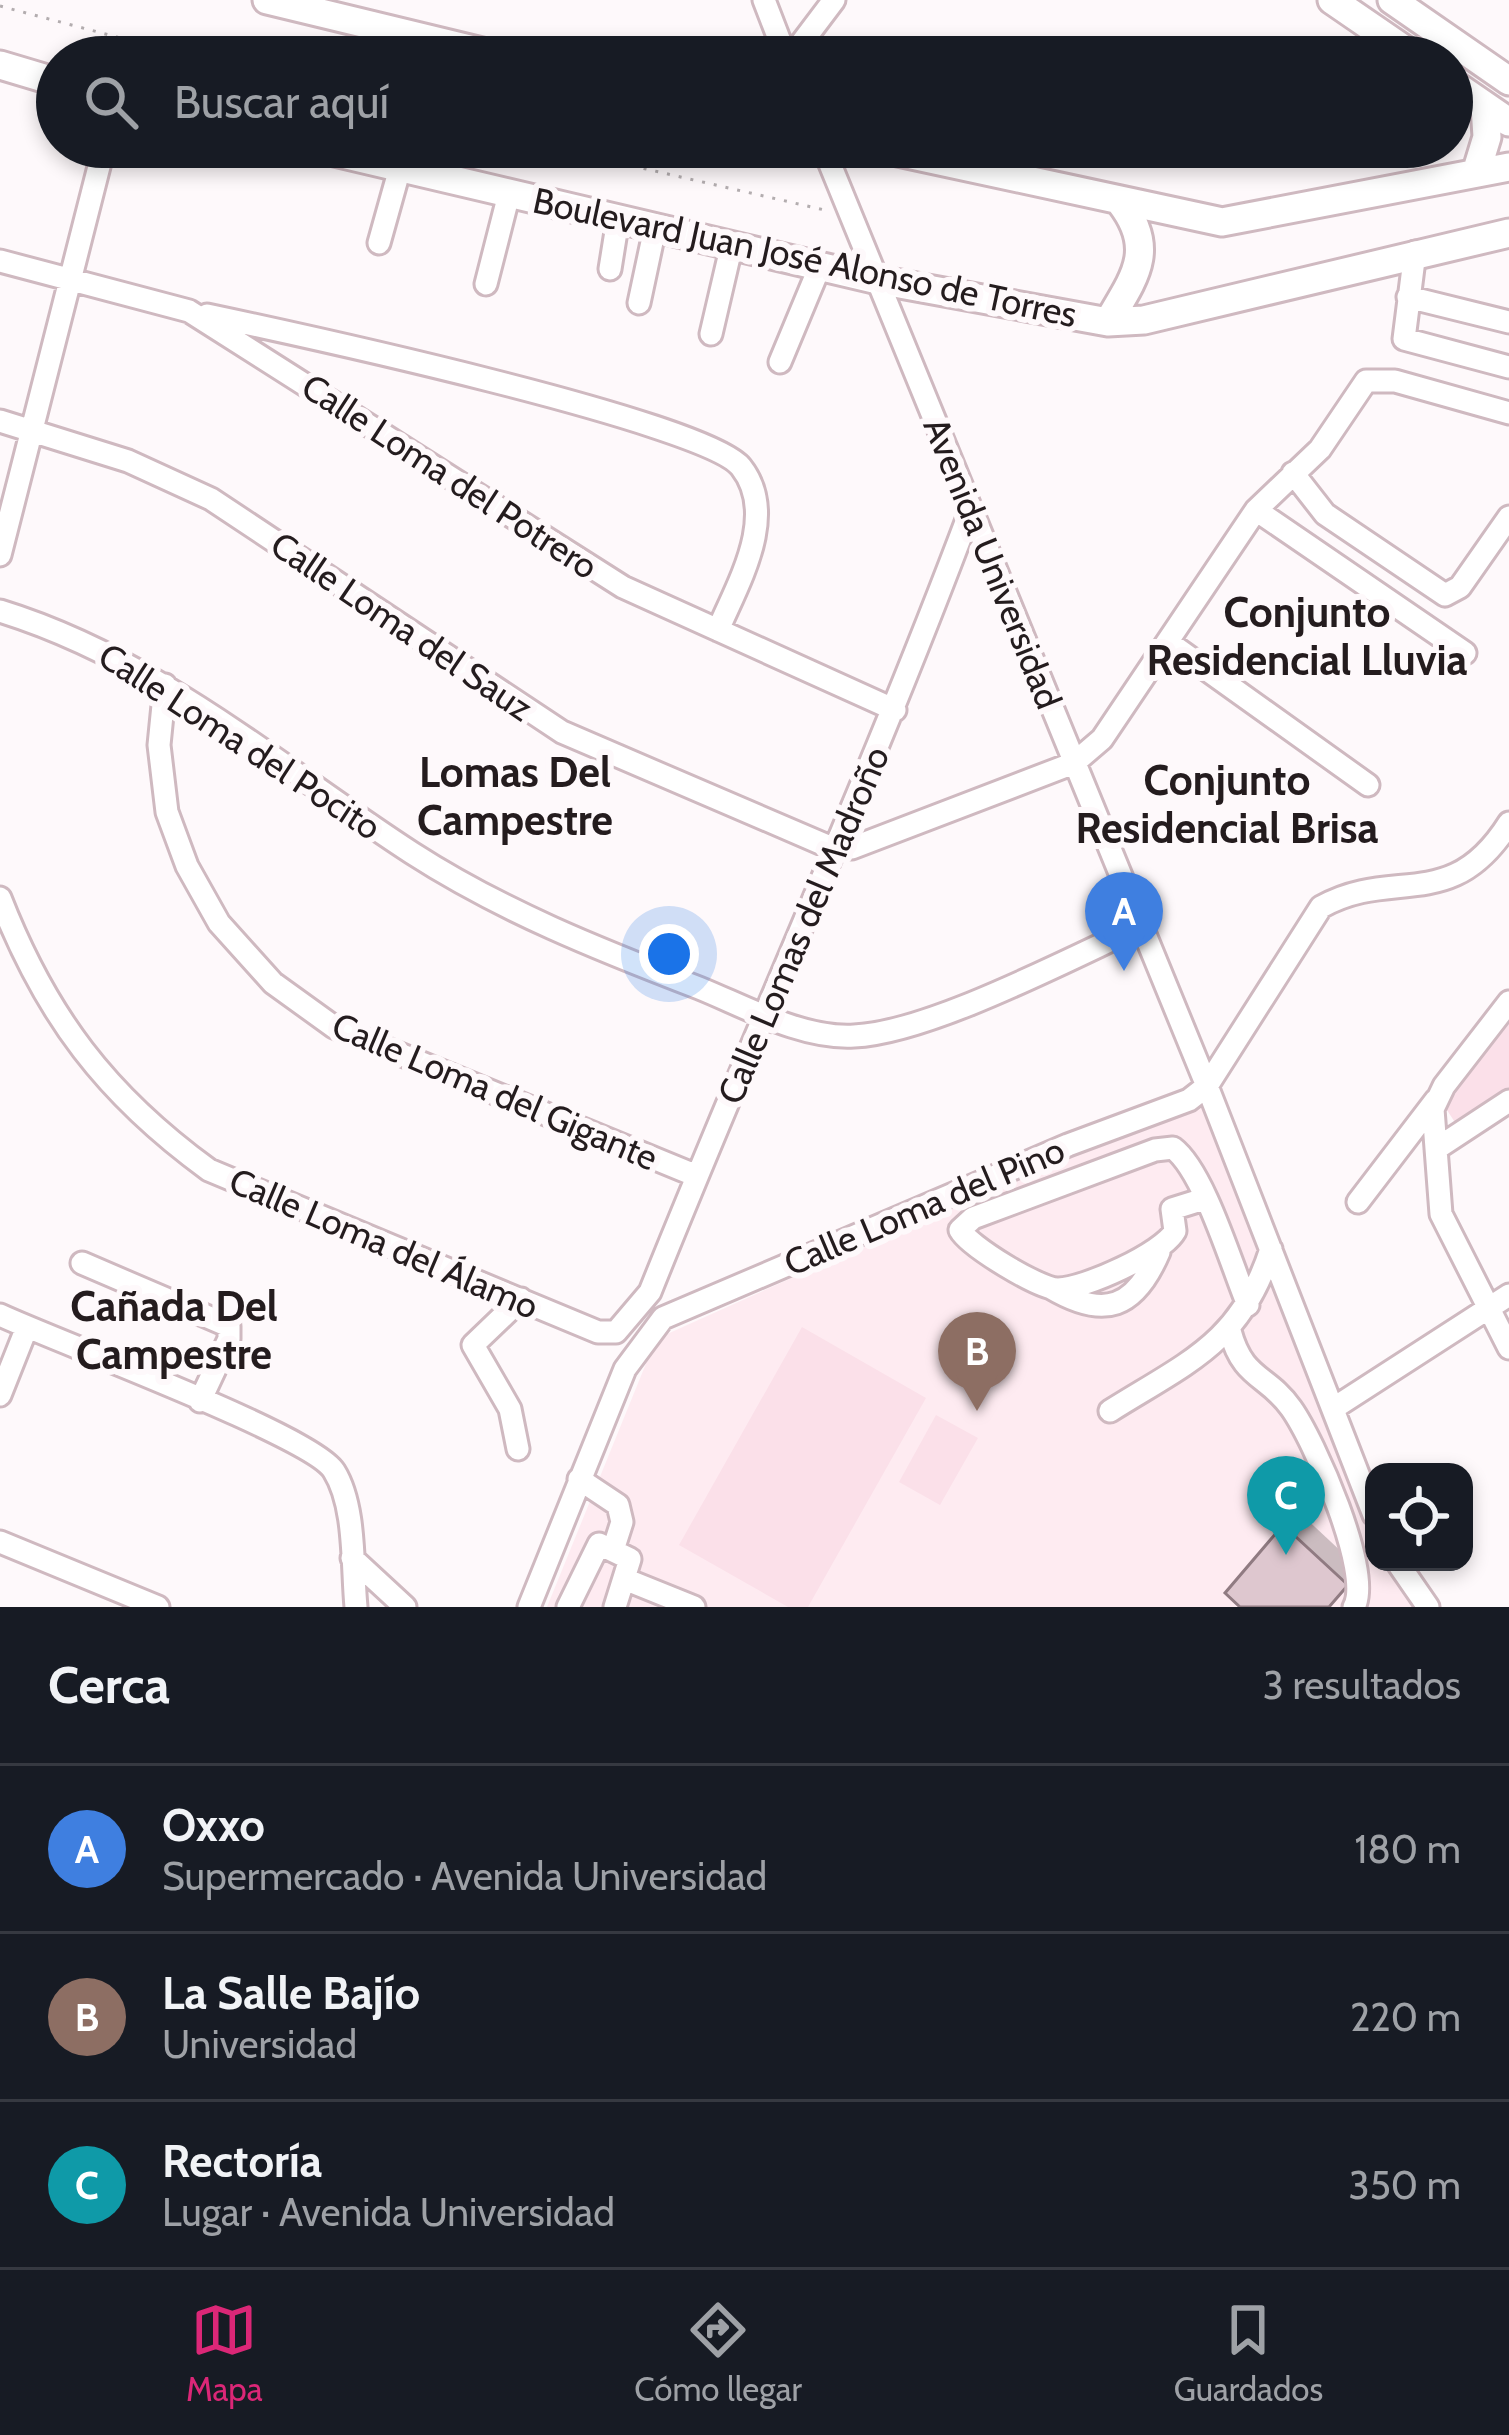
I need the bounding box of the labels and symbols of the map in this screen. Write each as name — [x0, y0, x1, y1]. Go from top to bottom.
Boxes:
street label: Boulevard Juan José Alonso de Torres — [529, 178, 1081, 336]
street label: Calle Loma del Potrero — [294, 364, 606, 588]
street label: Avenida Universidad — [915, 411, 1071, 715]
street label: Calle Loma del Sauz — [263, 522, 541, 730]
district label: Conjunto Residencial Lluvia — [1146, 586, 1468, 686]
street label: Calle Loma del Pocito — [91, 633, 389, 849]
street label: Calle Lomas del Madroño — [708, 740, 898, 1110]
district label: Lomas Del Campestre — [417, 746, 613, 846]
district label: Conjunto Residencial Brisa — [1075, 754, 1379, 854]
pin: A — [1085, 872, 1163, 971]
your location — [639, 924, 699, 984]
street label: Calle Loma del Gigante — [326, 1003, 664, 1179]
street label: Calle Loma del Pino — [777, 1127, 1071, 1285]
street label: Calle Loma del Álamo — [223, 1158, 545, 1328]
district label: Cañada Del Campestre — [70, 1280, 278, 1380]
pin: B — [938, 1312, 1016, 1411]
pin: C — [1247, 1456, 1325, 1555]

